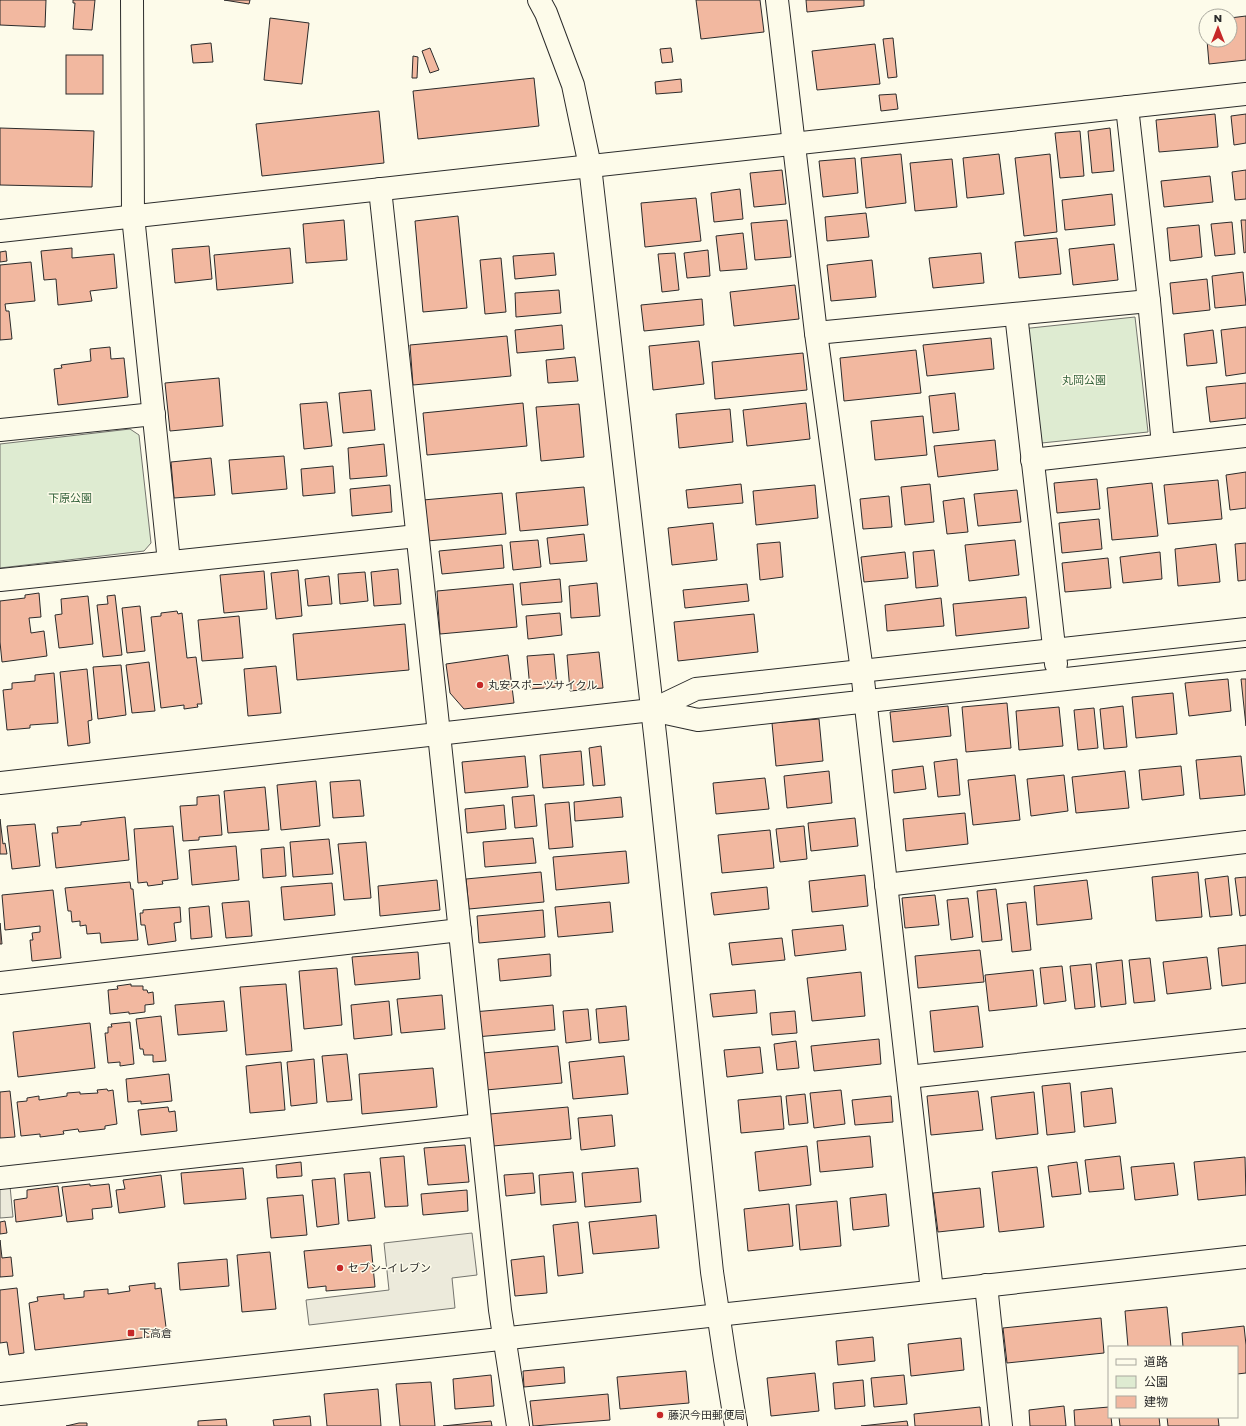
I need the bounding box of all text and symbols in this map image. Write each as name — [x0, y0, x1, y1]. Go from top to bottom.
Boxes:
north arrow — [1198, 8, 1238, 48]
text: N — [1214, 10, 1222, 26]
park label: 丸岡公園 — [1062, 372, 1106, 388]
park label: 下原公園 — [48, 490, 92, 506]
place label: 丸安スポーツサイクル — [488, 677, 597, 693]
marker: 丸安スポーツサイクル — [475, 680, 485, 690]
place label: セブン-イレブン — [348, 1260, 431, 1276]
marker: セブン-イレブン — [335, 1263, 345, 1273]
place label: 下高倉 — [139, 1325, 172, 1341]
marker: 下高倉 — [126, 1328, 136, 1338]
legend — [1108, 1346, 1238, 1418]
text: 道路 — [1144, 1353, 1168, 1370]
text: 公園 — [1144, 1373, 1168, 1390]
text: 建物 — [1144, 1393, 1168, 1410]
place label: 藤沢今田郵便局 — [668, 1407, 745, 1423]
marker: 藤沢今田郵便局 — [655, 1410, 665, 1420]

